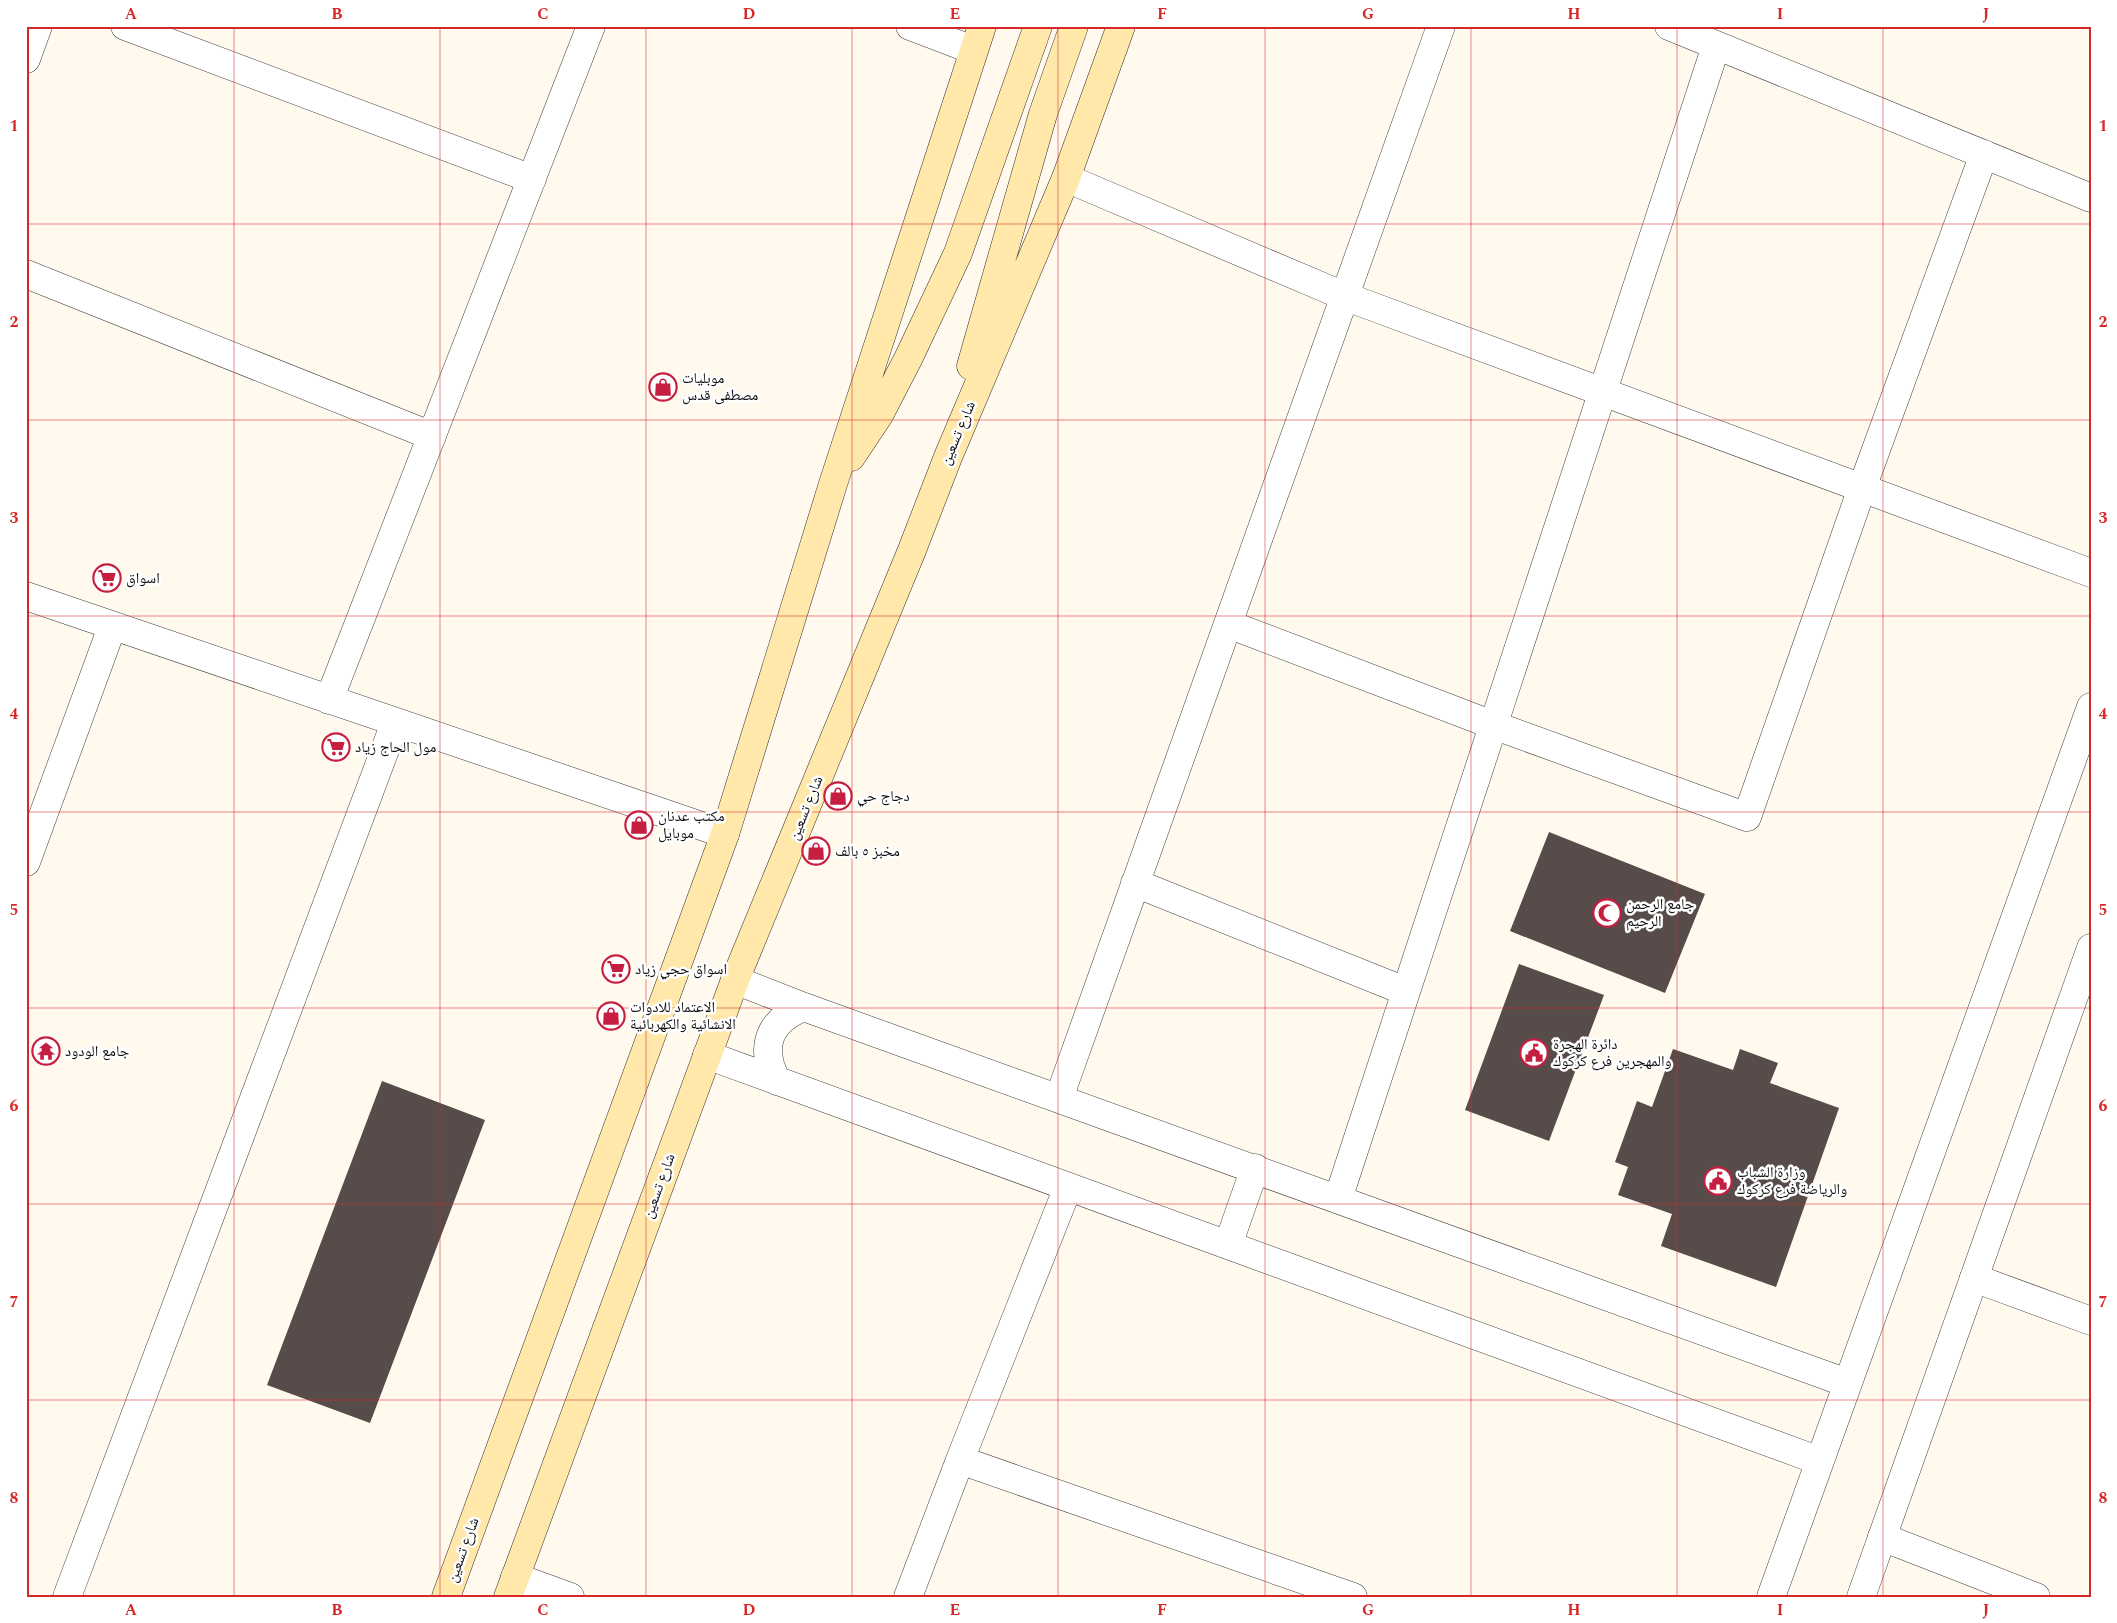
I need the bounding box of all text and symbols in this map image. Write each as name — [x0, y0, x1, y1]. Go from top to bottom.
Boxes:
text: A — [125, 2, 138, 26]
text: B — [331, 2, 343, 26]
text: C — [537, 2, 549, 26]
text: D — [743, 2, 756, 26]
text: E — [950, 2, 960, 26]
text: F — [1157, 2, 1167, 26]
text: G — [1362, 2, 1374, 26]
text: H — [1567, 2, 1581, 26]
text: I — [1777, 2, 1783, 26]
text: J — [1983, 2, 1990, 26]
text: 1 — [10, 114, 18, 138]
text: 1 — [2099, 114, 2107, 138]
text: 2 — [10, 310, 19, 334]
text: 2 — [2099, 310, 2108, 334]
place label: موبليات مصطفى قدس — [682, 367, 759, 407]
shop icon: موبليات مصطفى قدس — [648, 372, 678, 402]
street label: شارع تسعين — [934, 397, 982, 469]
text: 3 — [10, 506, 19, 530]
text: 3 — [2099, 506, 2108, 530]
supermarket icon: اسواق — [92, 563, 122, 593]
place label: اسواق — [126, 567, 160, 590]
text: 4 — [10, 702, 19, 726]
text: 4 — [2099, 702, 2108, 726]
supermarket icon: مول الحاج زياد — [321, 732, 351, 762]
place label: مول الحاج زياد — [355, 736, 436, 759]
street label: شارع تسعين — [783, 772, 829, 844]
shop icon: دجاج حي — [823, 781, 853, 811]
place label: دجاج حي — [857, 785, 910, 808]
place label: مكتب عدنان موبايل — [658, 805, 725, 845]
shop icon: مكتب عدنان موبايل — [624, 810, 654, 840]
shop icon: مخبز ٥ بالف — [801, 836, 831, 866]
place label: مخبز ٥ بالف — [835, 840, 900, 863]
place label: جامع الرحمن الرحيم — [1626, 893, 1695, 933]
text: 5 — [10, 898, 18, 922]
mosque icon: جامع الرحمن الرحيم — [1592, 898, 1622, 928]
text: 5 — [2099, 898, 2107, 922]
supermarket icon: اسواق حجي زياد — [601, 954, 631, 984]
place label: اسواق حجي زياد — [635, 958, 727, 981]
place label: الاعتماد للادوات الانشائية والكهربائية — [630, 996, 736, 1036]
shop icon: الاعتماد للادوات الانشائية والكهربائية — [596, 1001, 626, 1031]
place label: دائرة الهجرة والمهجرين فرع كركوك — [1553, 1033, 1671, 1073]
temple icon: جامع الودود — [31, 1036, 61, 1066]
public building icon: دائرة الهجرة والمهجرين فرع كركوك — [1519, 1038, 1549, 1068]
place label: جامع الودود — [65, 1040, 130, 1063]
text: 6 — [10, 1094, 19, 1118]
text: 6 — [2099, 1094, 2108, 1118]
street label: شارع تسعين — [637, 1150, 681, 1222]
place label: وزارة الشباب والرياضة فرع كركوك — [1737, 1161, 1847, 1201]
public building icon: وزارة الشباب والرياضة فرع كركوك — [1703, 1166, 1733, 1196]
text: 7 — [10, 1290, 19, 1314]
text: 7 — [2099, 1290, 2108, 1314]
text: 8 — [10, 1486, 19, 1510]
text: 8 — [2099, 1486, 2108, 1510]
street label: شارع تسعين — [441, 1514, 485, 1586]
text: A — [125, 1598, 138, 1622]
text: B — [331, 1598, 343, 1622]
text: C — [537, 1598, 549, 1622]
text: D — [743, 1598, 756, 1622]
text: E — [950, 1598, 960, 1622]
text: F — [1157, 1598, 1167, 1622]
text: G — [1362, 1598, 1374, 1622]
text: H — [1567, 1598, 1581, 1622]
text: I — [1777, 1598, 1783, 1622]
text: J — [1983, 1598, 1990, 1622]

